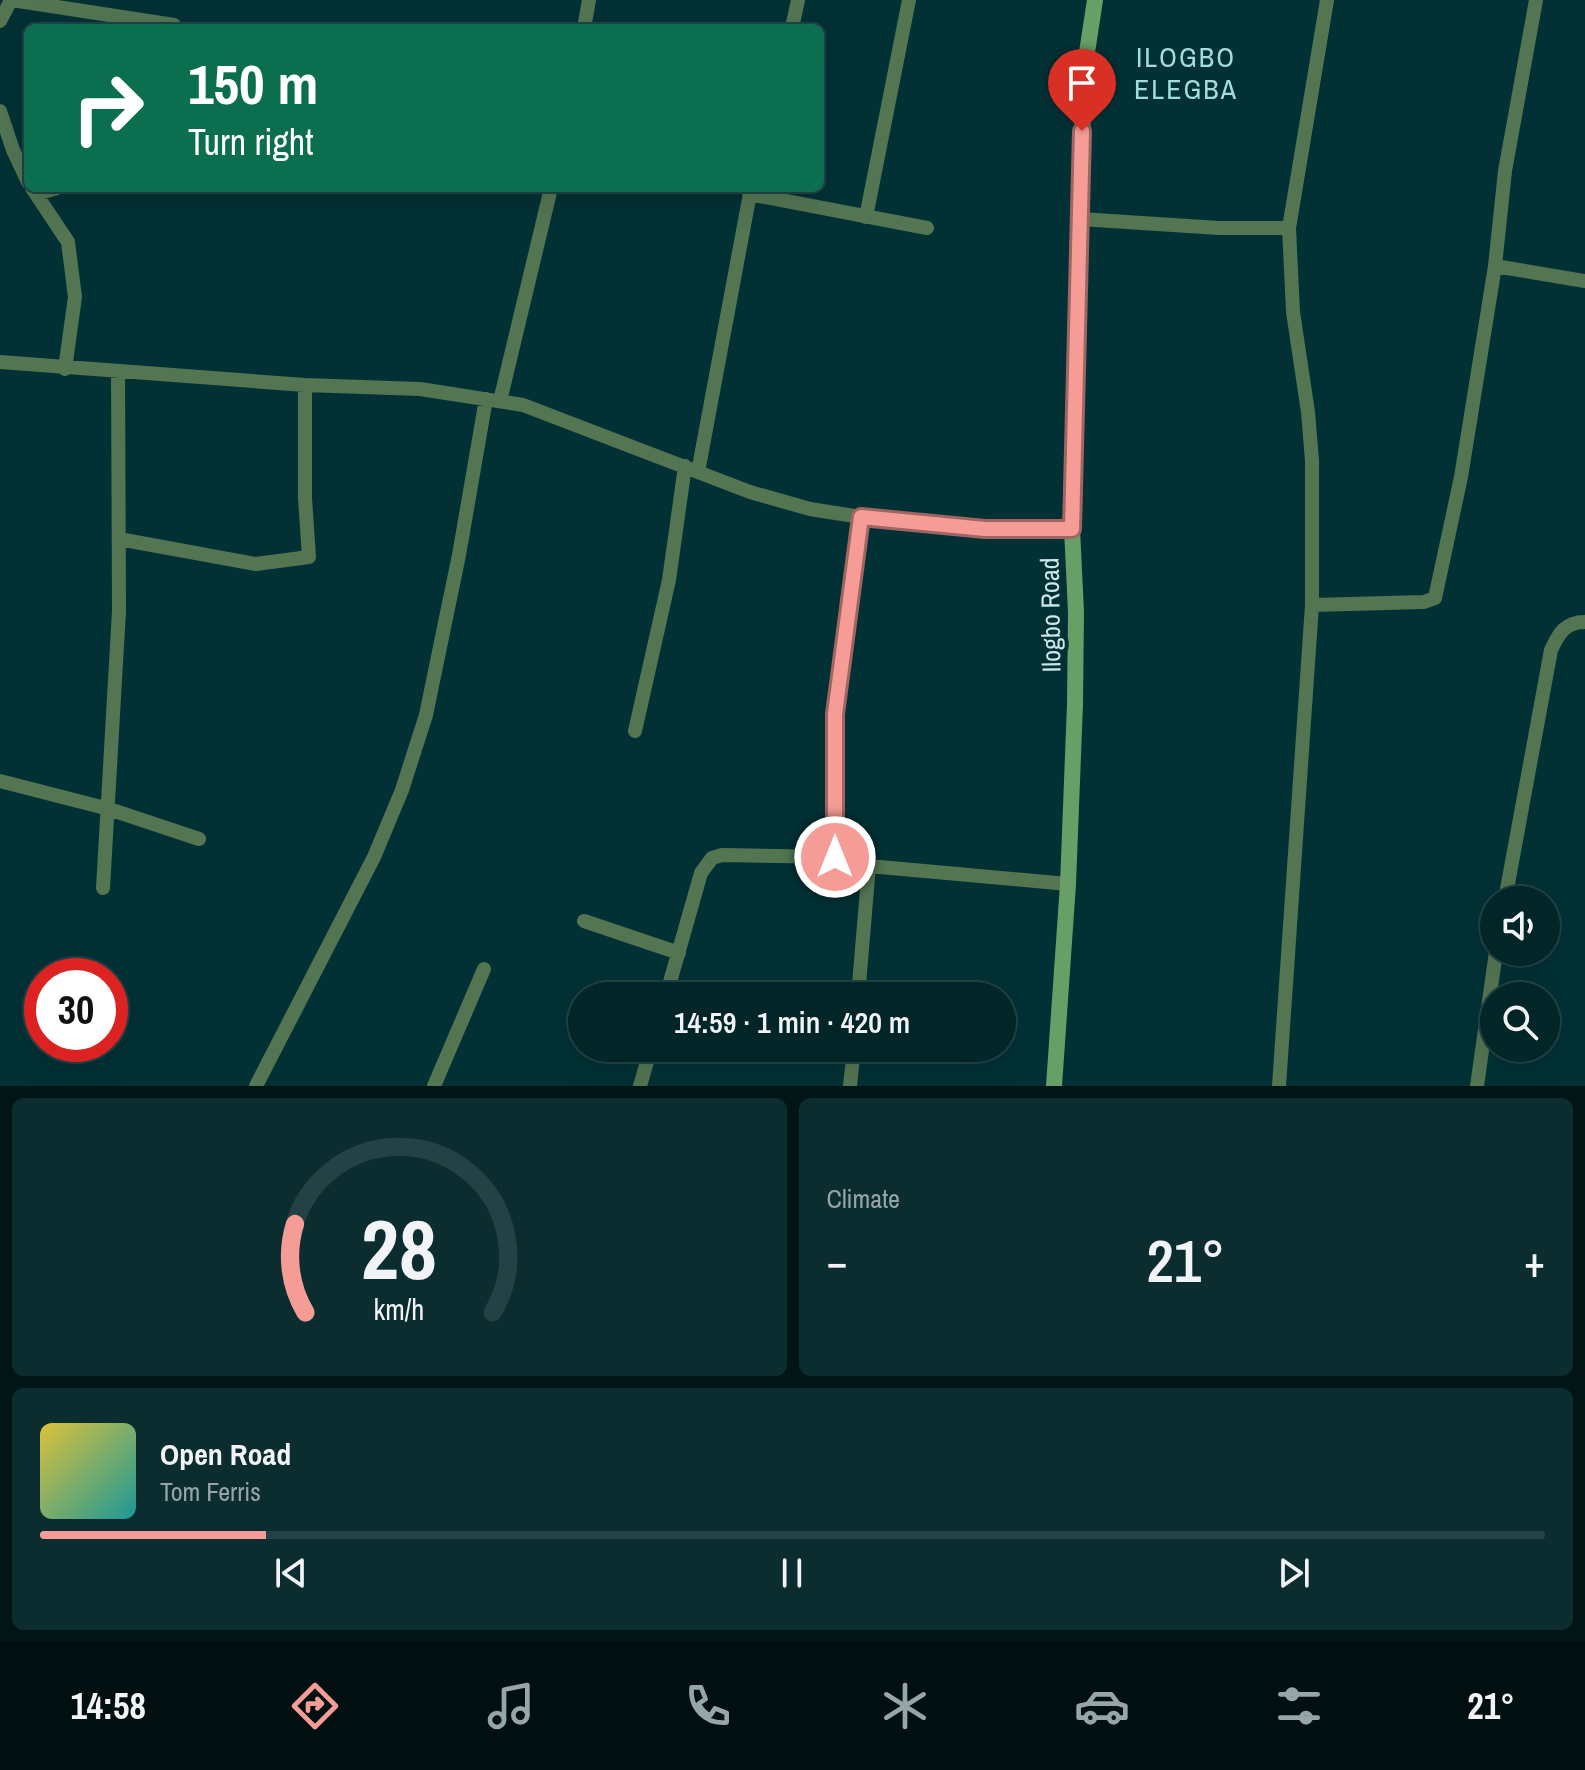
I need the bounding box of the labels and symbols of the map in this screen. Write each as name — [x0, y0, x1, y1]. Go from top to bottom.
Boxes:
district label: ILOGBO ELEGBA — [1134, 38, 1238, 108]
pin — [1048, 49, 1116, 131]
street label: Ilogbo Road — [1031, 557, 1069, 673]
position arrow — [793, 815, 877, 899]
speed limit sign: 30 — [24, 958, 128, 1062]

